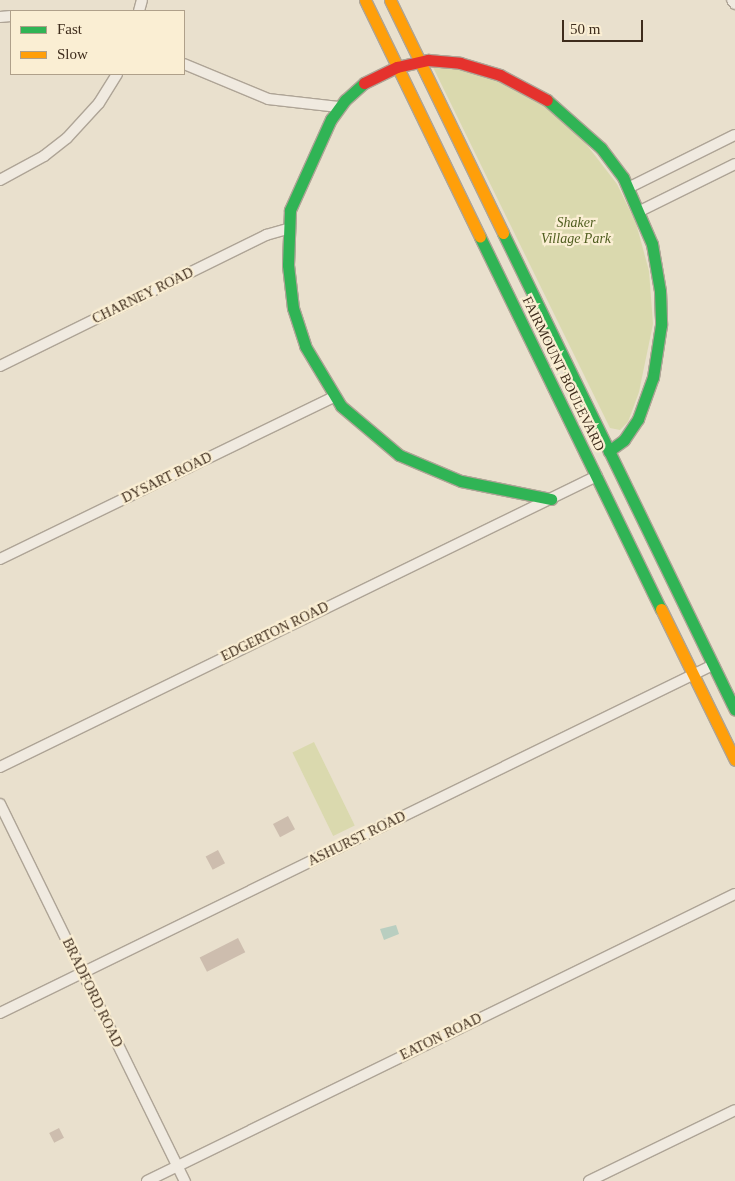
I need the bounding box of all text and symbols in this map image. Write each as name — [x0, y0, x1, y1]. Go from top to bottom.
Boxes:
legend — [10, 10, 185, 75]
scale bar — [565, 10, 646, 42]
text: Fast — [57, 21, 82, 37]
text: 50 m — [570, 21, 600, 37]
text: Slow — [57, 46, 88, 62]
park label: Shaker Village Park — [541, 215, 611, 248]
street label: CHARNEY ROAD — [90, 264, 196, 328]
street label: FAIRMOUNT BOULEVARD — [518, 294, 608, 454]
street label: DYSART ROAD — [119, 449, 215, 507]
street label: EDGERTON ROAD — [219, 599, 331, 665]
street label: ASHURST ROAD — [305, 808, 409, 870]
street label: BRADFORD ROAD — [58, 936, 126, 1050]
street label: EATON ROAD — [397, 1010, 485, 1064]

